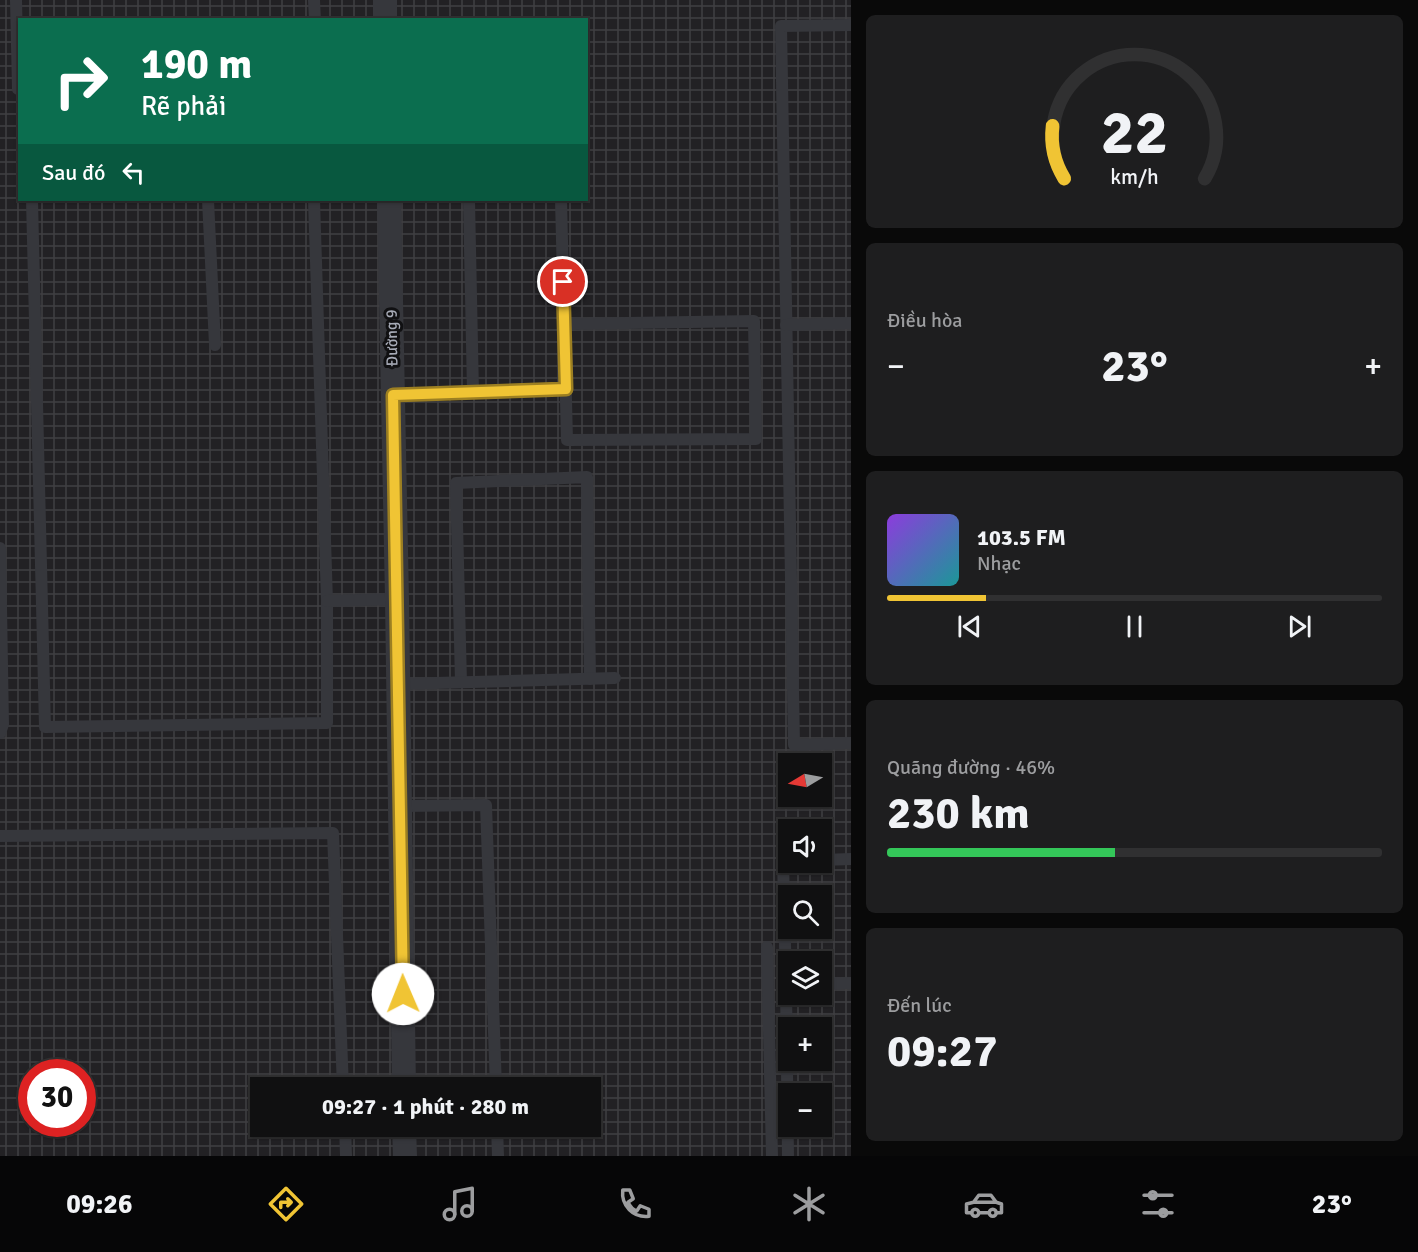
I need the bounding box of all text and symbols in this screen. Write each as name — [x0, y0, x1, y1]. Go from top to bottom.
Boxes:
text: 190 m — [141, 39, 252, 90]
icon: right — [42, 42, 120, 120]
text: Rẽ phải — [141, 90, 226, 123]
text: 22 — [1101, 94, 1168, 171]
icon: left — [117, 156, 150, 189]
text: Sau đó — [42, 159, 105, 186]
text: km/h — [1110, 164, 1159, 190]
pin — [537, 256, 588, 307]
icon: arrive — [546, 265, 579, 298]
text: Điều hòa — [887, 308, 962, 333]
street label: Đường 9 — [382, 309, 402, 367]
text: 23° — [1101, 339, 1168, 394]
text: − — [887, 346, 905, 387]
text: + — [1364, 346, 1382, 387]
text: 103.5 FM — [977, 524, 1066, 551]
text: Nhạc — [977, 551, 1021, 576]
icon: previous — [953, 610, 986, 643]
icon: pause — [1118, 610, 1151, 643]
icon: next — [1283, 610, 1316, 643]
north arrow — [778, 753, 832, 807]
map controls — [778, 753, 832, 1137]
text: Quãng đường · 46% — [887, 755, 1055, 780]
text: 230 km — [887, 786, 1030, 841]
button: sound — [778, 819, 832, 873]
button: search — [778, 885, 832, 939]
button: layers — [778, 951, 832, 1005]
position arrow — [371, 962, 435, 1026]
text: Đến lúc — [887, 993, 952, 1018]
button: + — [778, 1017, 832, 1071]
text: 09:27 — [887, 1024, 997, 1079]
speed limit sign: 30 — [18, 1059, 96, 1137]
button: − — [778, 1083, 832, 1137]
text: 09:27 · 1 phút · 280 m — [322, 1093, 529, 1120]
icon: directions — [265, 1183, 307, 1225]
icon: music — [439, 1183, 481, 1225]
icon: phone — [614, 1183, 656, 1225]
icon: climate — [788, 1183, 830, 1225]
icon: car — [963, 1183, 1005, 1225]
icon: filters — [1137, 1183, 1179, 1225]
text: 09:26 — [66, 1188, 133, 1221]
text: 23° — [1312, 1188, 1352, 1221]

